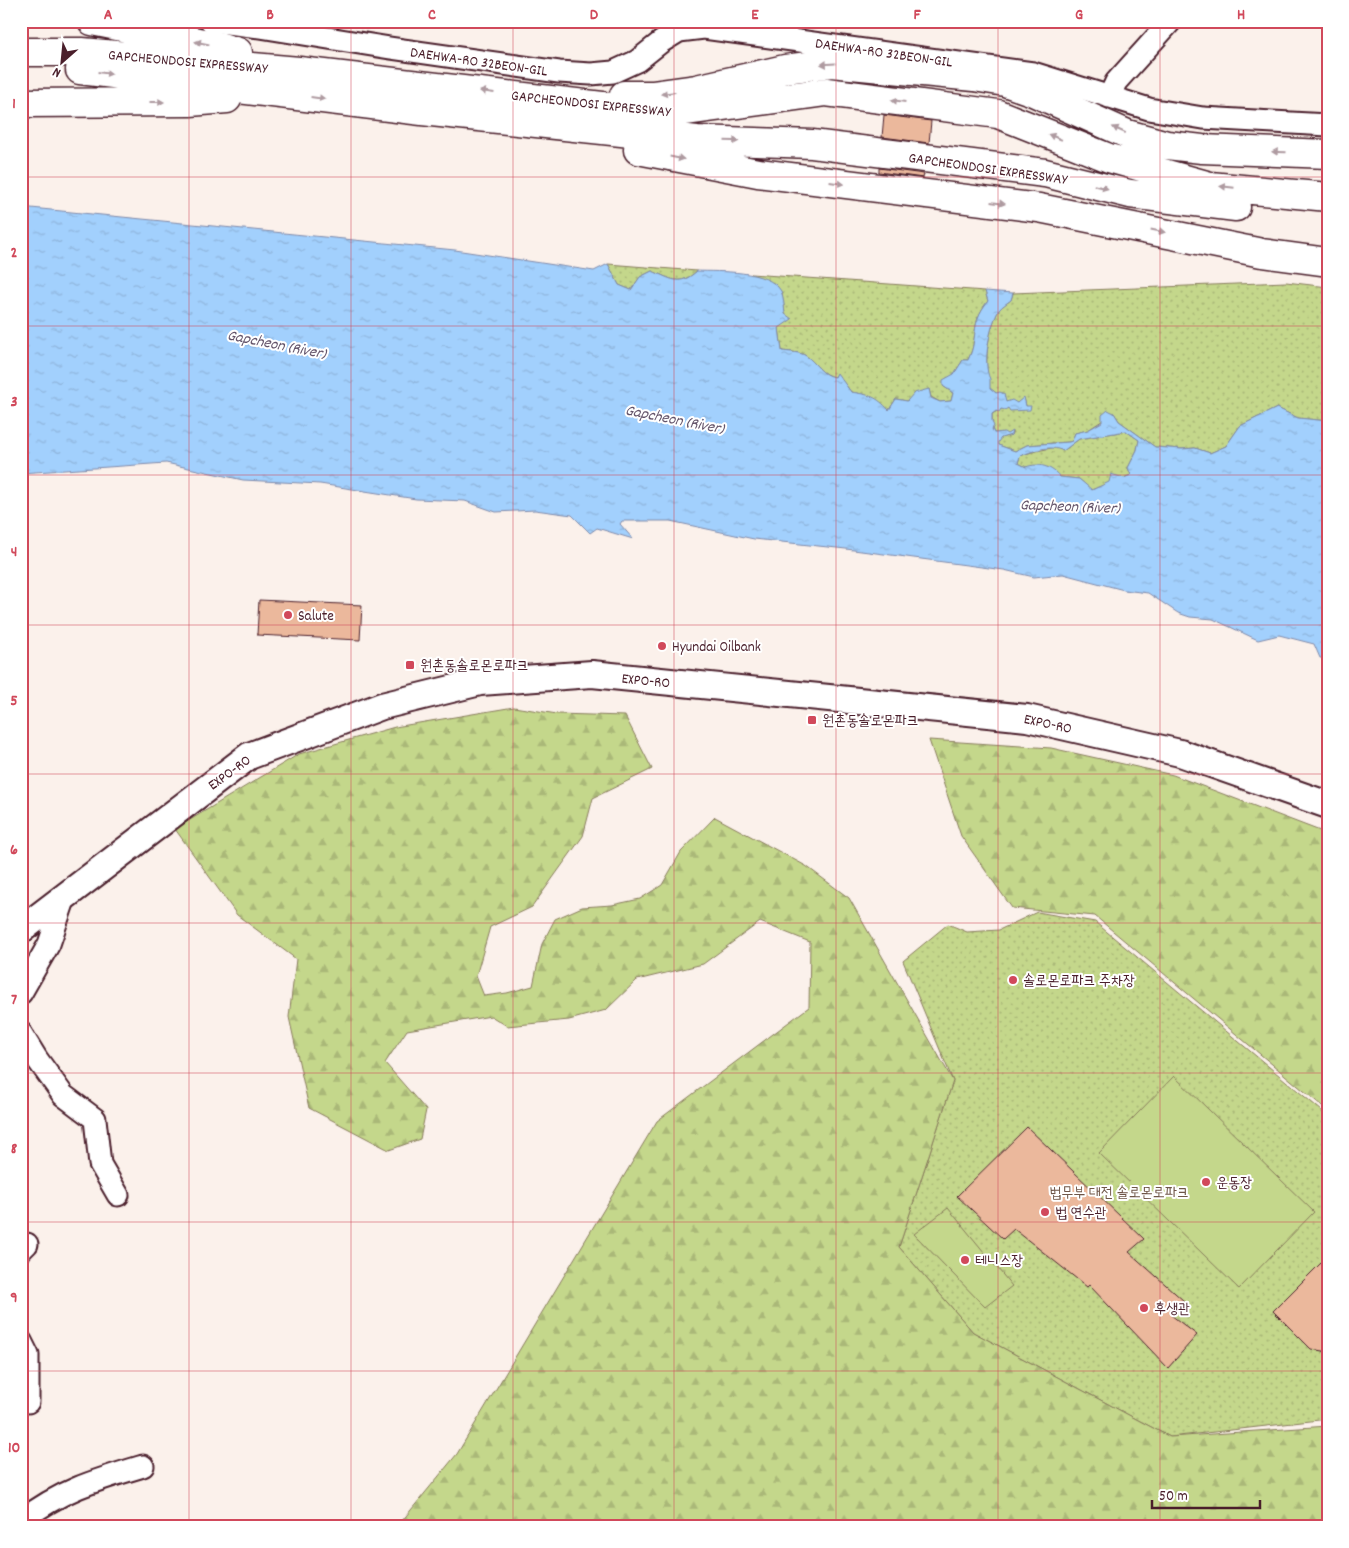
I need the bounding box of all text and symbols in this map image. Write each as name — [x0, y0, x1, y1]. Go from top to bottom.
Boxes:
text: A — [104, 4, 113, 27]
text: B — [266, 4, 274, 27]
text: C — [428, 4, 436, 27]
text: D — [590, 4, 599, 27]
text: E — [751, 4, 759, 27]
text: F — [913, 4, 921, 27]
text: G — [1075, 4, 1083, 27]
text: H — [1237, 4, 1245, 27]
street label: DAEHWA-RO 32BEON-GIL — [814, 33, 954, 75]
north arrow — [38, 38, 88, 88]
one-way arrow — [193, 38, 209, 46]
street label: DAEHWA-RO 32BEON-GIL — [409, 42, 549, 84]
street label: GAPCHEONDOSI EXPRESSWAY — [107, 45, 269, 81]
text: N — [49, 61, 65, 82]
one-way arrow — [819, 61, 835, 69]
one-way arrow — [97, 69, 113, 77]
street label: GAPCHEONDOSI EXPRESSWAY — [510, 86, 672, 124]
one-way arrow — [478, 88, 494, 96]
one-way arrow — [659, 89, 675, 97]
text: 1 — [12, 93, 16, 116]
one-way arrow — [311, 94, 327, 102]
one-way arrow — [889, 97, 905, 105]
one-way arrow — [150, 98, 166, 106]
one-way arrow — [1112, 126, 1126, 134]
one-way arrow — [1047, 133, 1062, 141]
one-way arrow — [724, 138, 740, 146]
one-way arrow — [1271, 147, 1287, 155]
street label: GAPCHEONDOSI EXPRESSWAY — [907, 148, 1069, 192]
one-way arrow — [669, 154, 685, 162]
one-way arrow — [829, 179, 845, 187]
one-way arrow — [1093, 183, 1108, 191]
one-way arrow — [1219, 183, 1235, 191]
one-way arrow — [991, 199, 1007, 207]
one-way arrow — [1151, 227, 1166, 235]
text: 2 — [11, 242, 18, 265]
water label: Gapcheon (River) — [225, 325, 329, 366]
text: 3 — [10, 391, 18, 414]
water label: Gapcheon (River) — [623, 400, 727, 441]
water label: Gapcheon (River) — [1019, 494, 1121, 521]
text: 4 — [11, 541, 17, 564]
place label: Salute — [298, 606, 334, 628]
marker: Salute — [282, 609, 294, 621]
place label: Hyundai Oilbank — [672, 637, 761, 659]
marker: Hyundai Oilbank — [656, 640, 668, 652]
place label: 원촌동솔로몬로파크 — [420, 656, 529, 678]
marker: 원촌동솔로몬로파크 — [404, 659, 416, 671]
street label: EXPO-RO — [620, 669, 671, 695]
text: 5 — [10, 690, 18, 713]
street label: EXPO-RO — [1022, 709, 1074, 741]
place label: 원촌동솔로몬파크 — [822, 711, 919, 733]
marker: 원촌동솔로몬파크 — [806, 714, 818, 726]
street label: EXPO-RO — [204, 750, 256, 797]
text: 6 — [10, 839, 18, 862]
place label: 솔로몬로파크 주차장 — [1023, 971, 1135, 993]
marker: 솔로몬로파크 주차장 — [1007, 974, 1019, 986]
text: 7 — [11, 989, 17, 1012]
text: 8 — [11, 1138, 18, 1161]
place label: 운동장 — [1216, 1173, 1252, 1195]
marker: 운동장 — [1200, 1176, 1212, 1188]
park label: 법무부 대전 솔로몬로파크 — [1049, 1183, 1189, 1205]
place label: 법 연수관 — [1055, 1203, 1107, 1225]
marker: 법 연수관 — [1039, 1206, 1051, 1218]
place label: 테니스장 — [975, 1251, 1023, 1273]
marker: 테니스장 — [959, 1254, 971, 1266]
text: 9 — [10, 1287, 18, 1310]
place label: 후생관 — [1154, 1299, 1190, 1321]
marker: 후생관 — [1138, 1302, 1150, 1314]
text: 10 — [8, 1437, 20, 1460]
scale bar — [1152, 1478, 1259, 1510]
text: 50 m — [1159, 1486, 1188, 1508]

